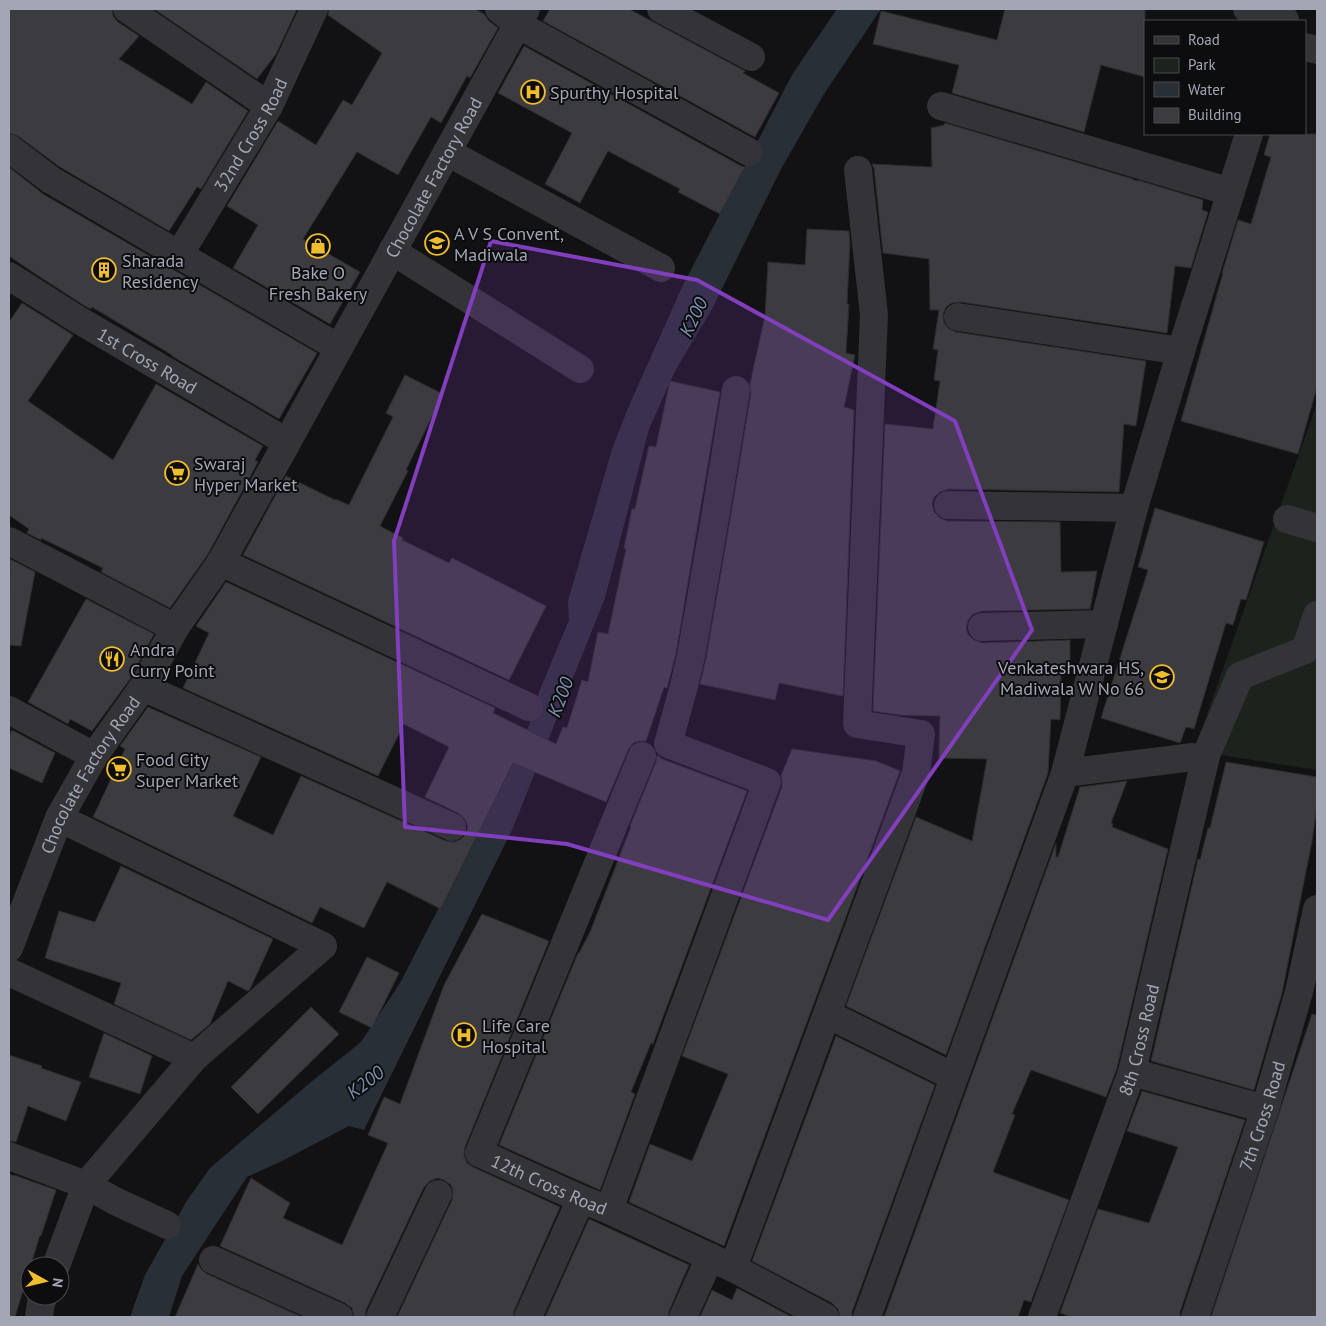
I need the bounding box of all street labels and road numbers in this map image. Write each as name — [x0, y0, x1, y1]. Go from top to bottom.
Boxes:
street label: 32nd Cross Road — [208, 74, 292, 196]
street label: Chocolate Factory Road — [380, 93, 487, 262]
street label: 1st Cross Road — [93, 322, 202, 398]
street label: Chocolate Factory Road — [35, 691, 145, 857]
street label: 8th Cross Road — [1113, 982, 1164, 1099]
street label: 7th Cross Road — [1234, 1058, 1290, 1174]
street label: 12th Cross Road — [488, 1149, 610, 1220]

